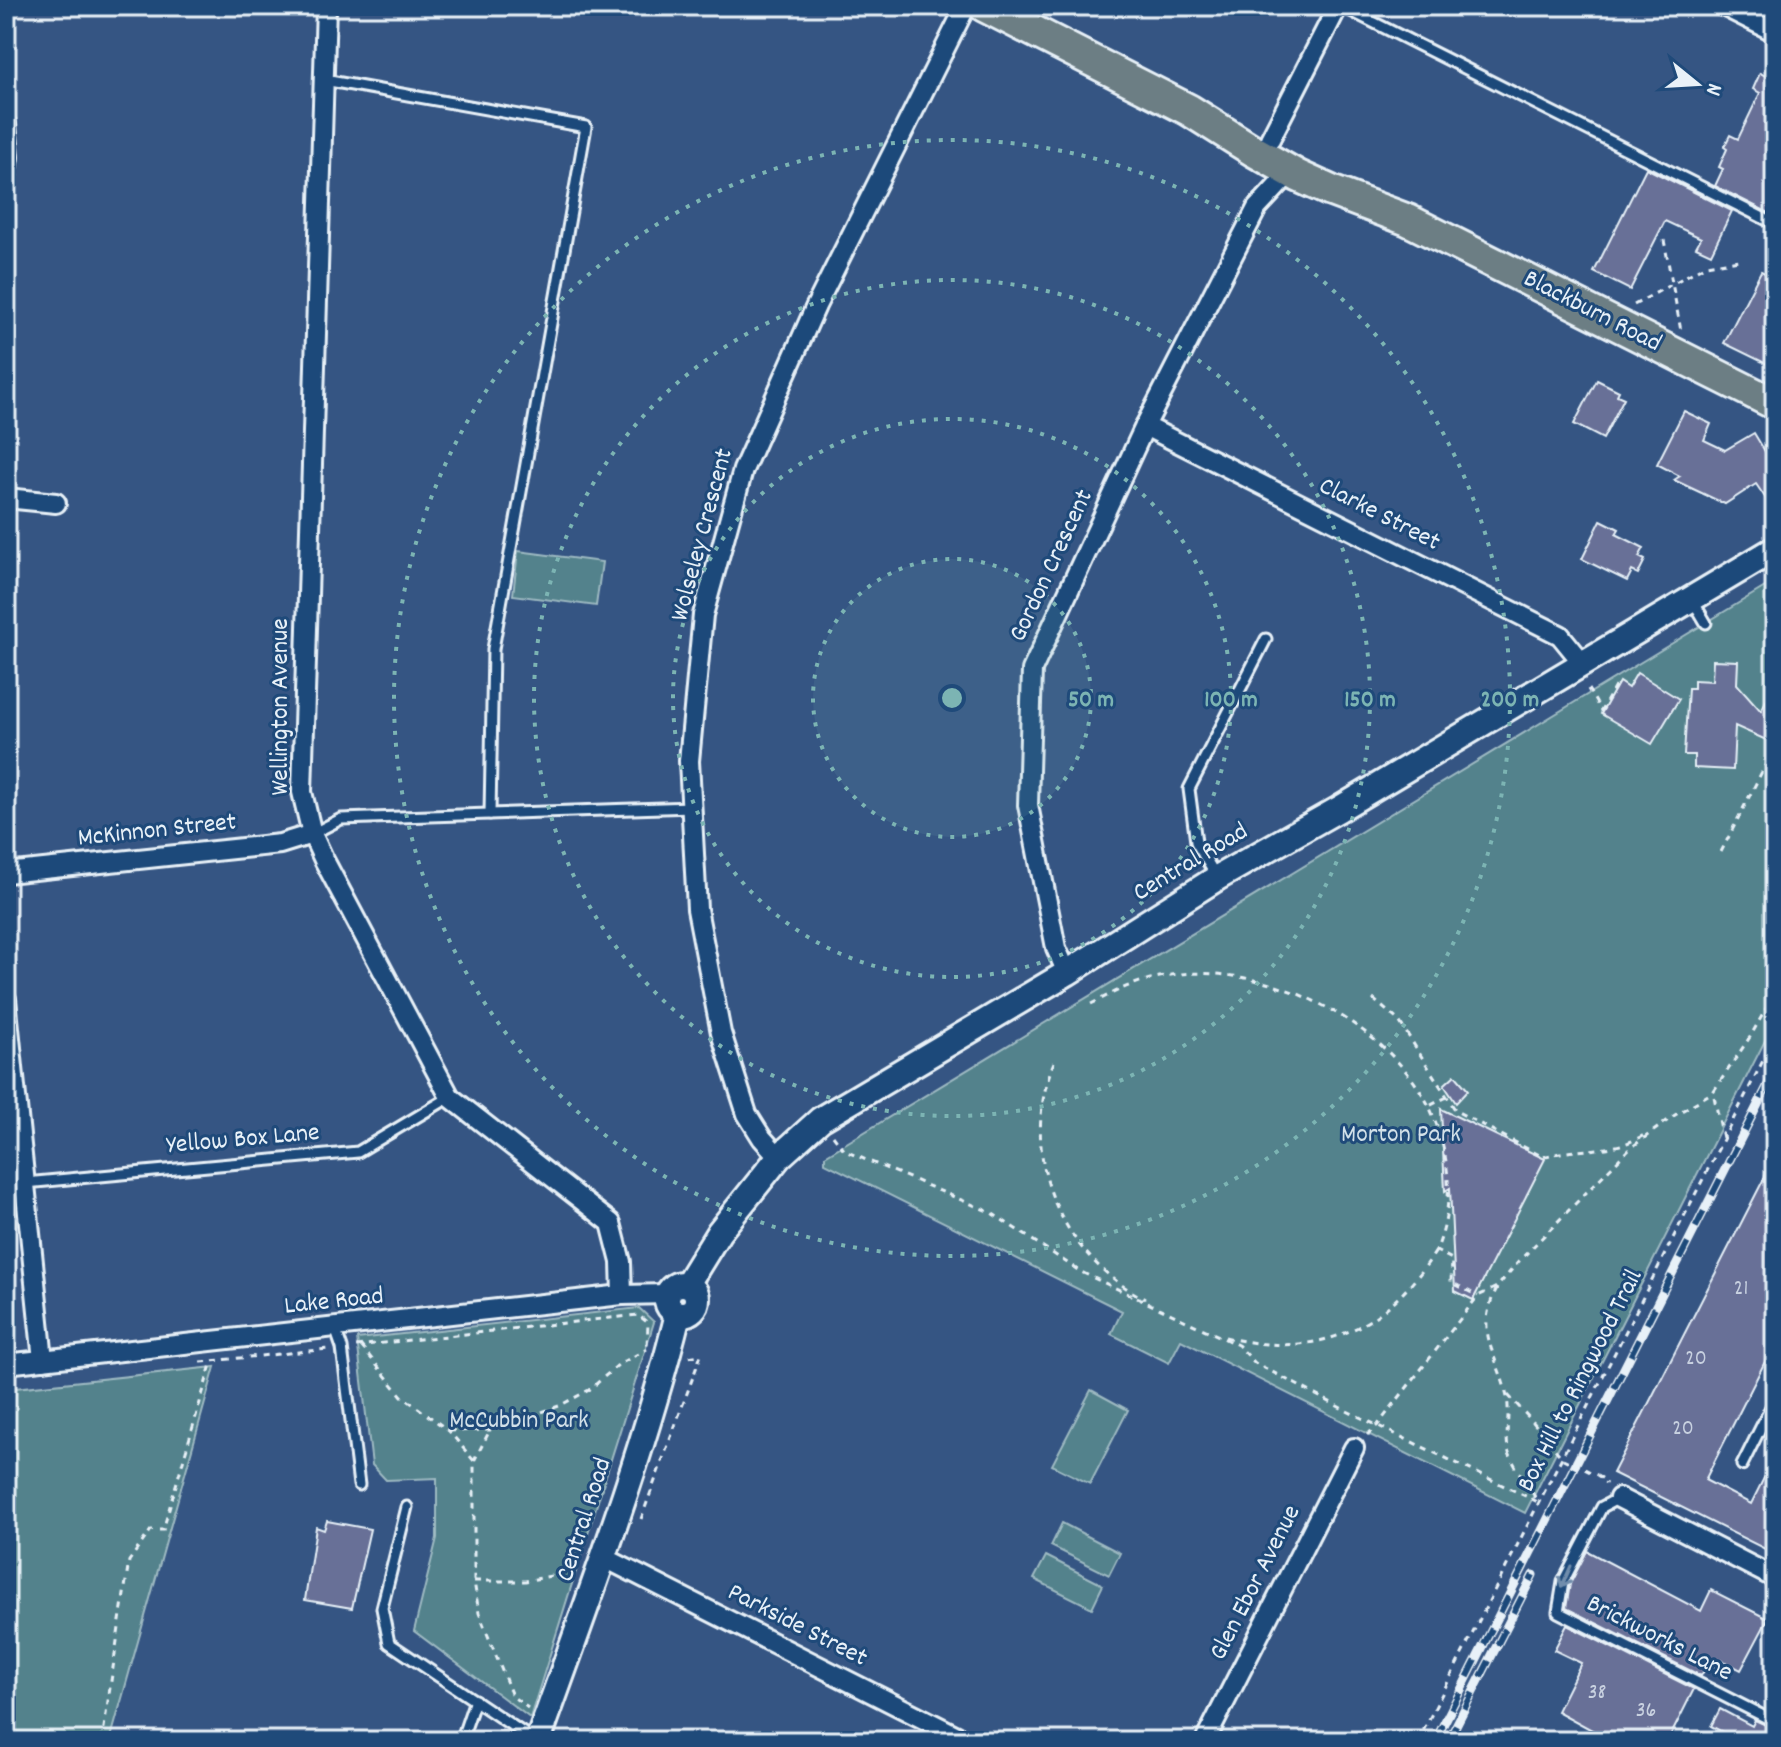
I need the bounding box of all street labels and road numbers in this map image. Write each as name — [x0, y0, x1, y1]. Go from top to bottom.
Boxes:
street label: Blackburn Road — [1517, 261, 1667, 363]
street label: Wolseley Crescent — [662, 444, 744, 626]
street label: Clarke Street — [1312, 469, 1447, 562]
street label: Gordon Crescent — [1000, 483, 1104, 648]
street label: Wellington Avenue — [263, 618, 300, 796]
street label: McKinnon Street — [76, 804, 238, 858]
street label: Central Road — [1126, 814, 1256, 912]
street label: Yellow Box Lane — [165, 1115, 321, 1165]
street label: Box Hill to Ringwood Trail — [1509, 1263, 1653, 1499]
street label: Lake Road — [283, 1278, 385, 1326]
street label: Central Road — [548, 1453, 622, 1587]
street label: Glen Ebor Avenue — [1201, 1499, 1311, 1667]
street label: Parkside Street — [721, 1575, 874, 1677]
street label: Brickworks Lane — [1579, 1586, 1739, 1692]

